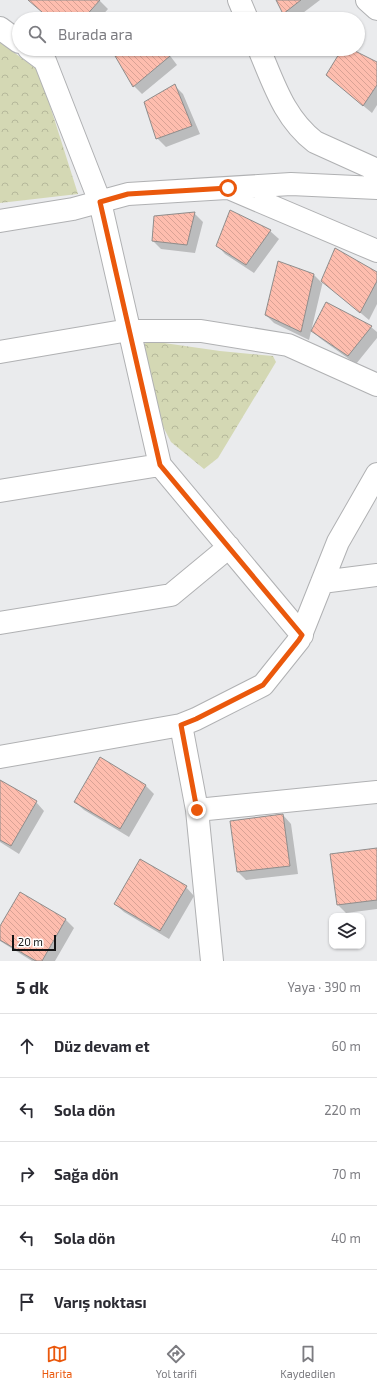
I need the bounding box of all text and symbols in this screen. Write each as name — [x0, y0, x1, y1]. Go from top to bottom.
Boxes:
search box — [12, 12, 365, 56]
icon: search — [26, 23, 48, 45]
text: Burada ara — [58, 25, 133, 43]
route start — [219, 179, 237, 197]
route end — [188, 801, 206, 819]
map controls — [329, 913, 365, 949]
button: layers — [329, 913, 365, 949]
scale bar — [12, 933, 56, 952]
text: 20 m — [18, 935, 43, 948]
text: 5 dk — [16, 977, 49, 997]
text: Yaya · 390 m — [288, 979, 361, 995]
icon: ahead — [16, 1035, 38, 1057]
text: Düz devam et — [54, 1037, 150, 1055]
text: 60 m — [331, 1038, 361, 1054]
icon: left — [16, 1099, 38, 1121]
text: Sola dön — [54, 1101, 115, 1119]
text: 220 m — [324, 1102, 361, 1118]
icon: right — [16, 1163, 38, 1185]
text: Sağa dön — [54, 1165, 119, 1183]
text: 70 m — [332, 1166, 361, 1182]
icon: left — [16, 1227, 38, 1249]
text: Sola dön — [54, 1229, 115, 1247]
text: 40 m — [331, 1230, 361, 1246]
icon: arrive — [16, 1291, 38, 1313]
text: Varış noktası — [54, 1293, 147, 1311]
tab: Harita — [42, 1343, 72, 1380]
tab: Yol tarifi — [156, 1343, 197, 1380]
tab: Kaydedilen — [280, 1343, 335, 1380]

